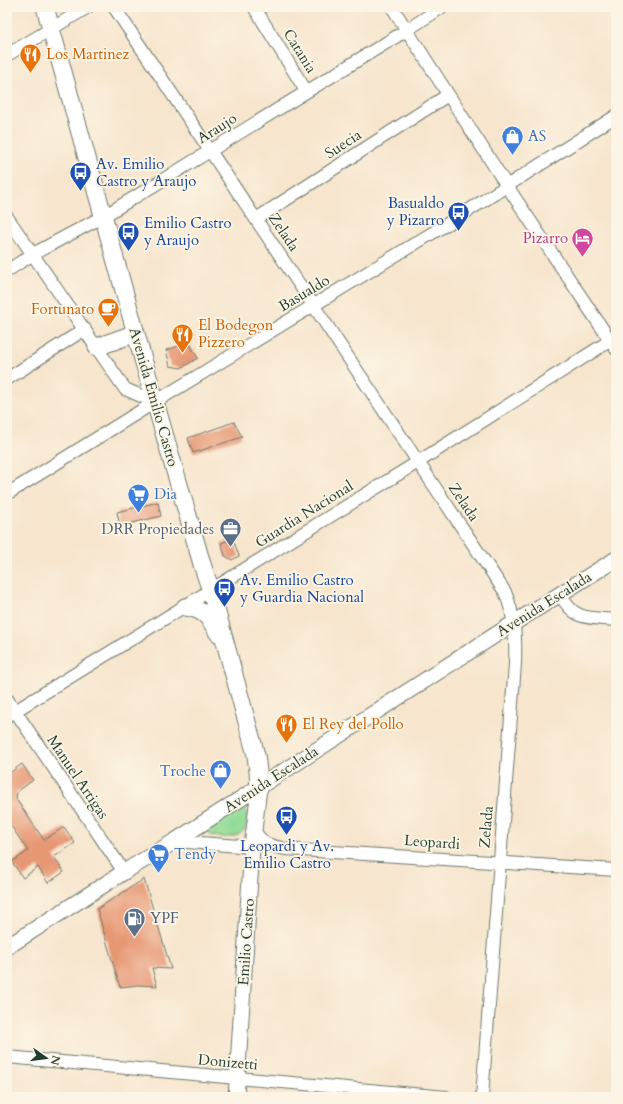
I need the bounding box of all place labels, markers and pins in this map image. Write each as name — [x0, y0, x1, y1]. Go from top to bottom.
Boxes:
restaurant icon: Los Martinez — [17, 41, 43, 74]
place label: Los Martinez — [46, 44, 130, 64]
shop icon: AS — [499, 123, 525, 156]
place label: AS — [528, 126, 546, 146]
place label: Av. Emilio Castro y Araujo — [96, 154, 196, 191]
bus stop icon: Av. Emilio Castro y Araujo — [68, 160, 94, 193]
place label: Basualdo y Pizarro — [386, 193, 444, 230]
bus stop icon: Basualdo y Pizarro — [446, 199, 472, 232]
place label: Emilio Castro y Araujo — [143, 213, 232, 250]
bus stop icon: Emilio Castro y Araujo — [116, 219, 142, 252]
hotel icon: Pizarro — [570, 225, 596, 258]
place label: Pizarro — [523, 228, 568, 248]
cafe icon: Fortunato — [96, 296, 122, 329]
place label: Fortunato — [31, 299, 94, 319]
place label: El Bodegon Pizzero — [198, 315, 274, 352]
restaurant icon: El Bodegon Pizzero — [169, 321, 195, 354]
supermarket icon: Dia — [126, 481, 152, 514]
place label: Dia — [154, 484, 177, 504]
office icon: DRR Propiedades — [217, 516, 243, 549]
place label: DRR Propiedades — [101, 519, 214, 539]
place label: Av. Emilio Castro y Guardia Nacional — [239, 570, 364, 607]
bus stop icon: Av. Emilio Castro y Guardia Nacional — [211, 576, 237, 609]
restaurant icon: El Rey del Pollo — [274, 711, 300, 744]
place label: El Rey del Pollo — [302, 714, 404, 734]
shop icon: Troche — [208, 758, 234, 791]
place label: Troche — [160, 761, 206, 781]
bus stop icon: Leopardi y Av. Emilio Castro — [274, 804, 300, 837]
place label: Leopardi y Av. Emilio Castro — [240, 836, 334, 873]
supermarket icon: Tendy — [146, 841, 172, 874]
place label: Tendy — [174, 844, 216, 864]
fuel station icon: YPF — [121, 905, 147, 938]
place label: YPF — [150, 908, 179, 928]

